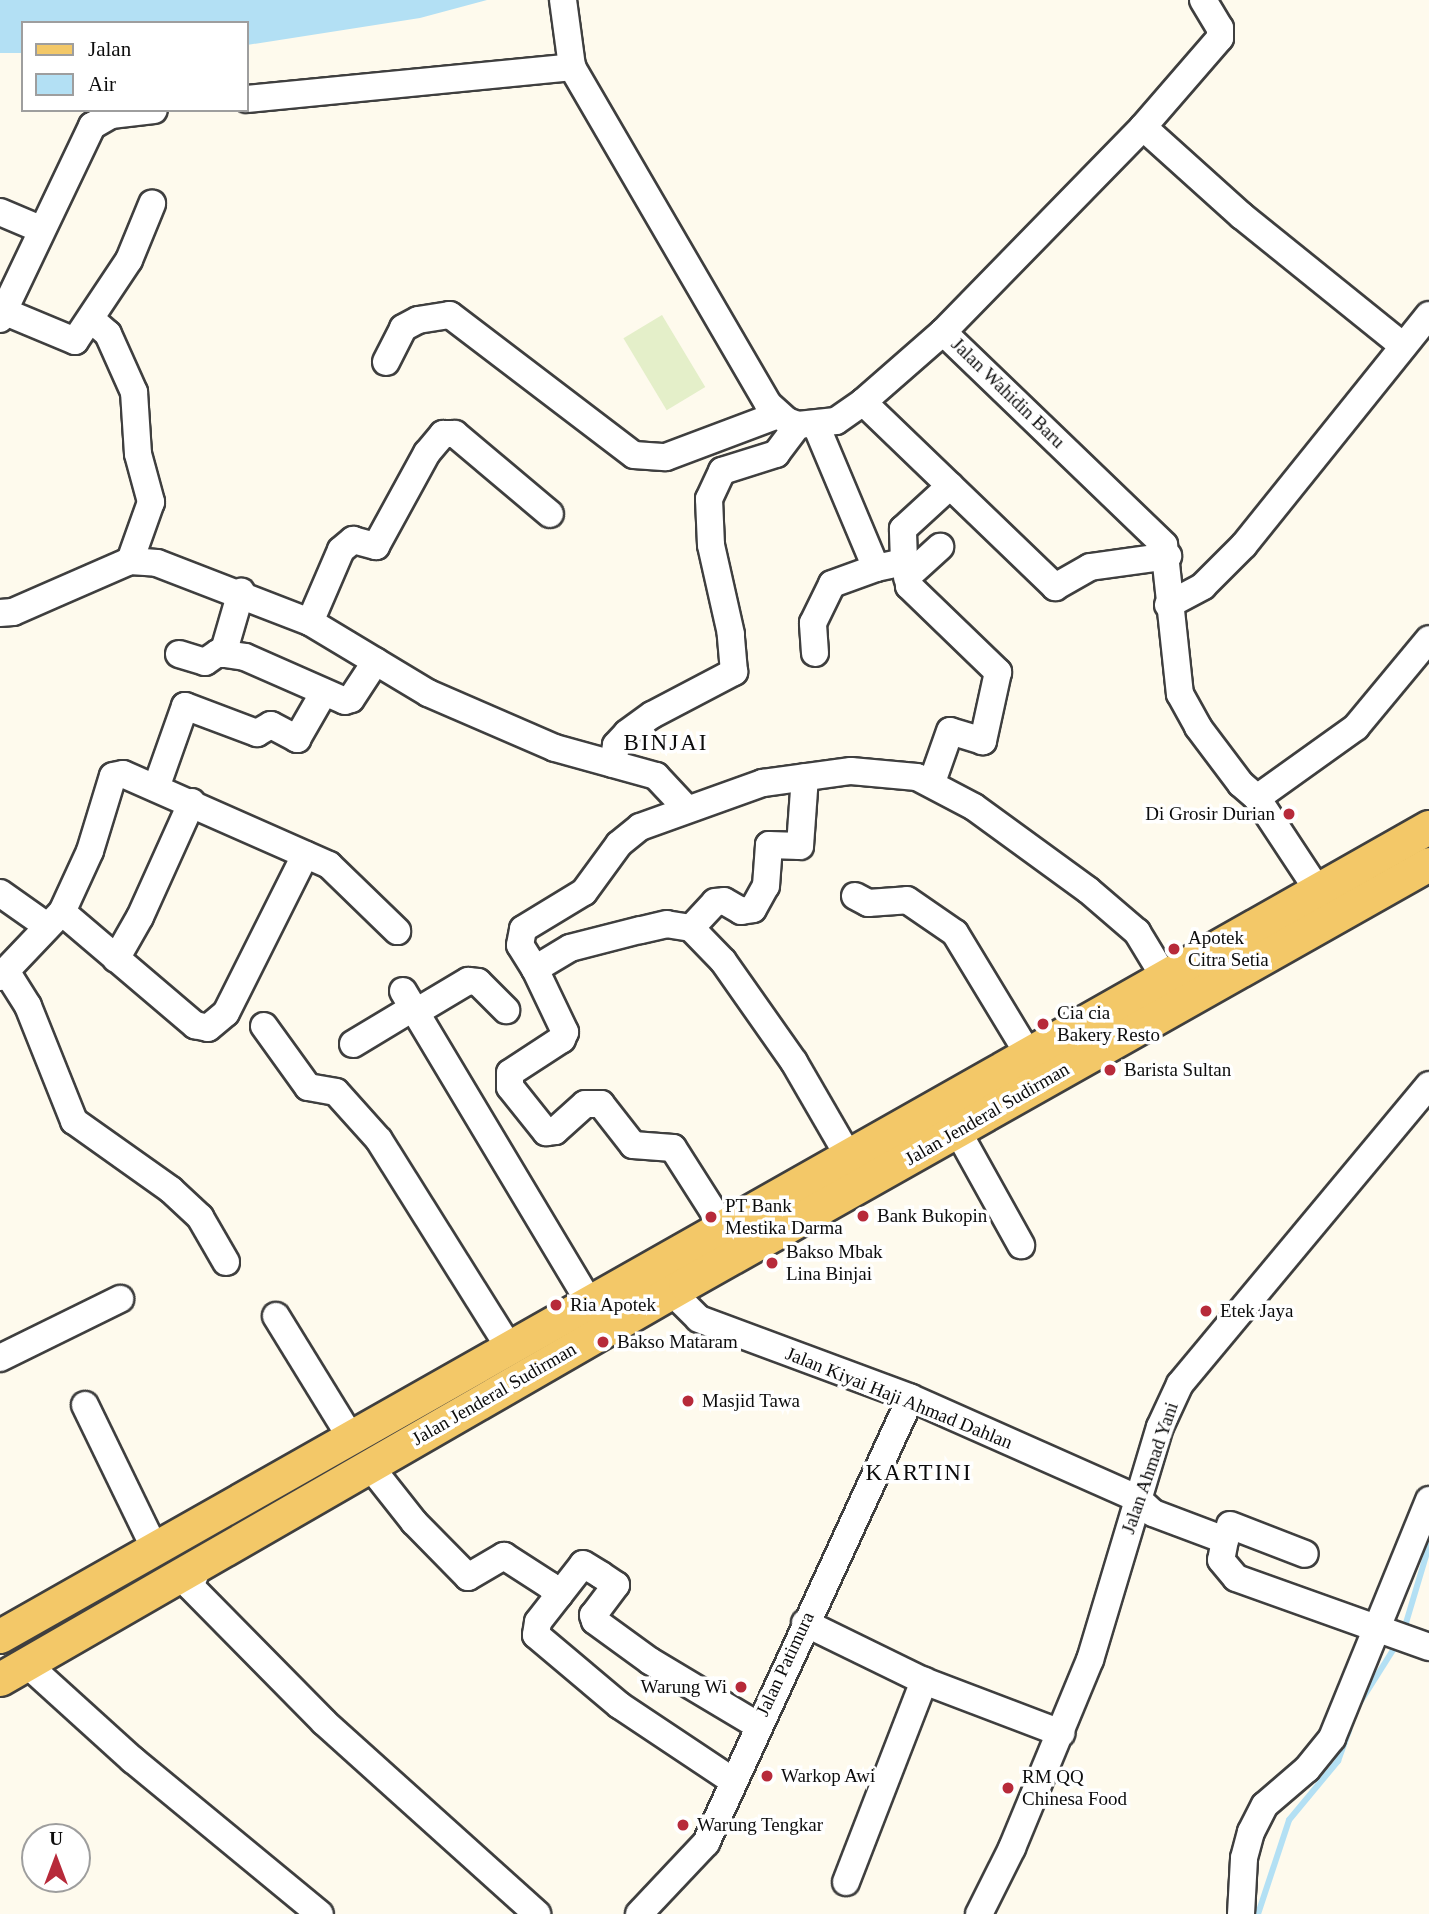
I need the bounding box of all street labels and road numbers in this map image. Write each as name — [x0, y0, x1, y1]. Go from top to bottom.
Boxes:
street label: Jalan Wahidin Baru — [946, 333, 1070, 453]
street label: Jalan Jenderal Sudirman — [901, 1058, 1073, 1170]
street label: Jalan Jenderal Sudirman — [408, 1338, 580, 1450]
street label: Jalan Kiyai Haji Ahmad Dahlan — [782, 1342, 1016, 1454]
street label: Jalan Ahmad Yani — [1117, 1398, 1183, 1538]
street label: Jalan Patimura — [751, 1608, 819, 1720]

